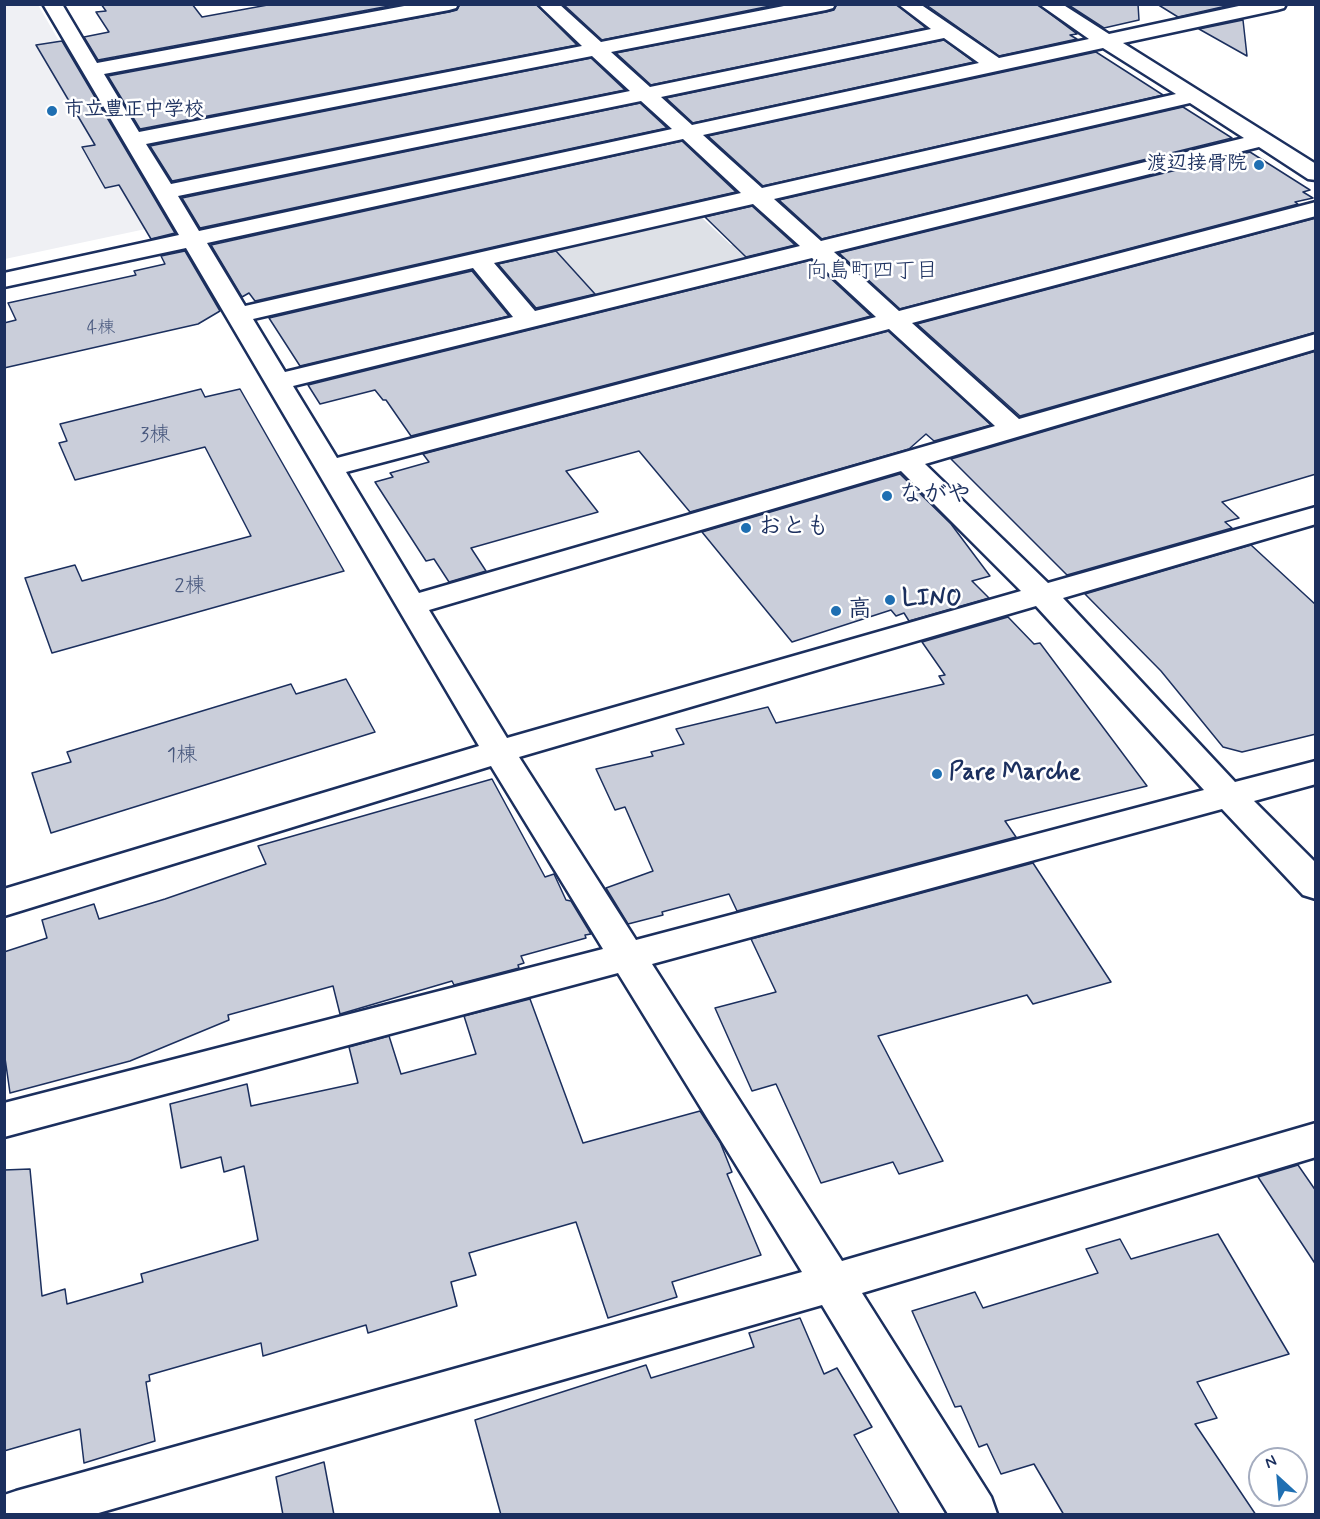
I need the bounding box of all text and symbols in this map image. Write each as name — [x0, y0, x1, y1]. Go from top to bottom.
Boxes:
place label: 市立豊正中学校 — [64, 99, 204, 123]
marker: 市立豊正中学校 — [45, 104, 59, 118]
place label: 渡辺接骨院 — [1147, 153, 1247, 177]
marker: 渡辺接骨院 — [1252, 158, 1266, 172]
district label: 向島町四丁目 — [806, 259, 938, 285]
house number: 4棟 — [87, 318, 115, 340]
house number: 3棟 — [140, 424, 170, 450]
place label: ながや — [899, 482, 971, 510]
marker: ながや — [880, 489, 894, 503]
place label: おとも — [758, 514, 830, 542]
marker: おとも — [739, 521, 753, 535]
house number: 2棟 — [174, 575, 206, 601]
place label: LINO — [902, 586, 962, 614]
marker: LINO — [883, 593, 897, 607]
place label: 高 — [848, 597, 872, 625]
marker: 高 — [829, 604, 843, 618]
house number: 1棟 — [167, 744, 197, 770]
place label: Pare Marche — [949, 760, 1081, 788]
marker: Pare Marche — [930, 767, 944, 781]
north arrow — [1248, 1447, 1308, 1507]
text: N — [1261, 1450, 1280, 1474]

